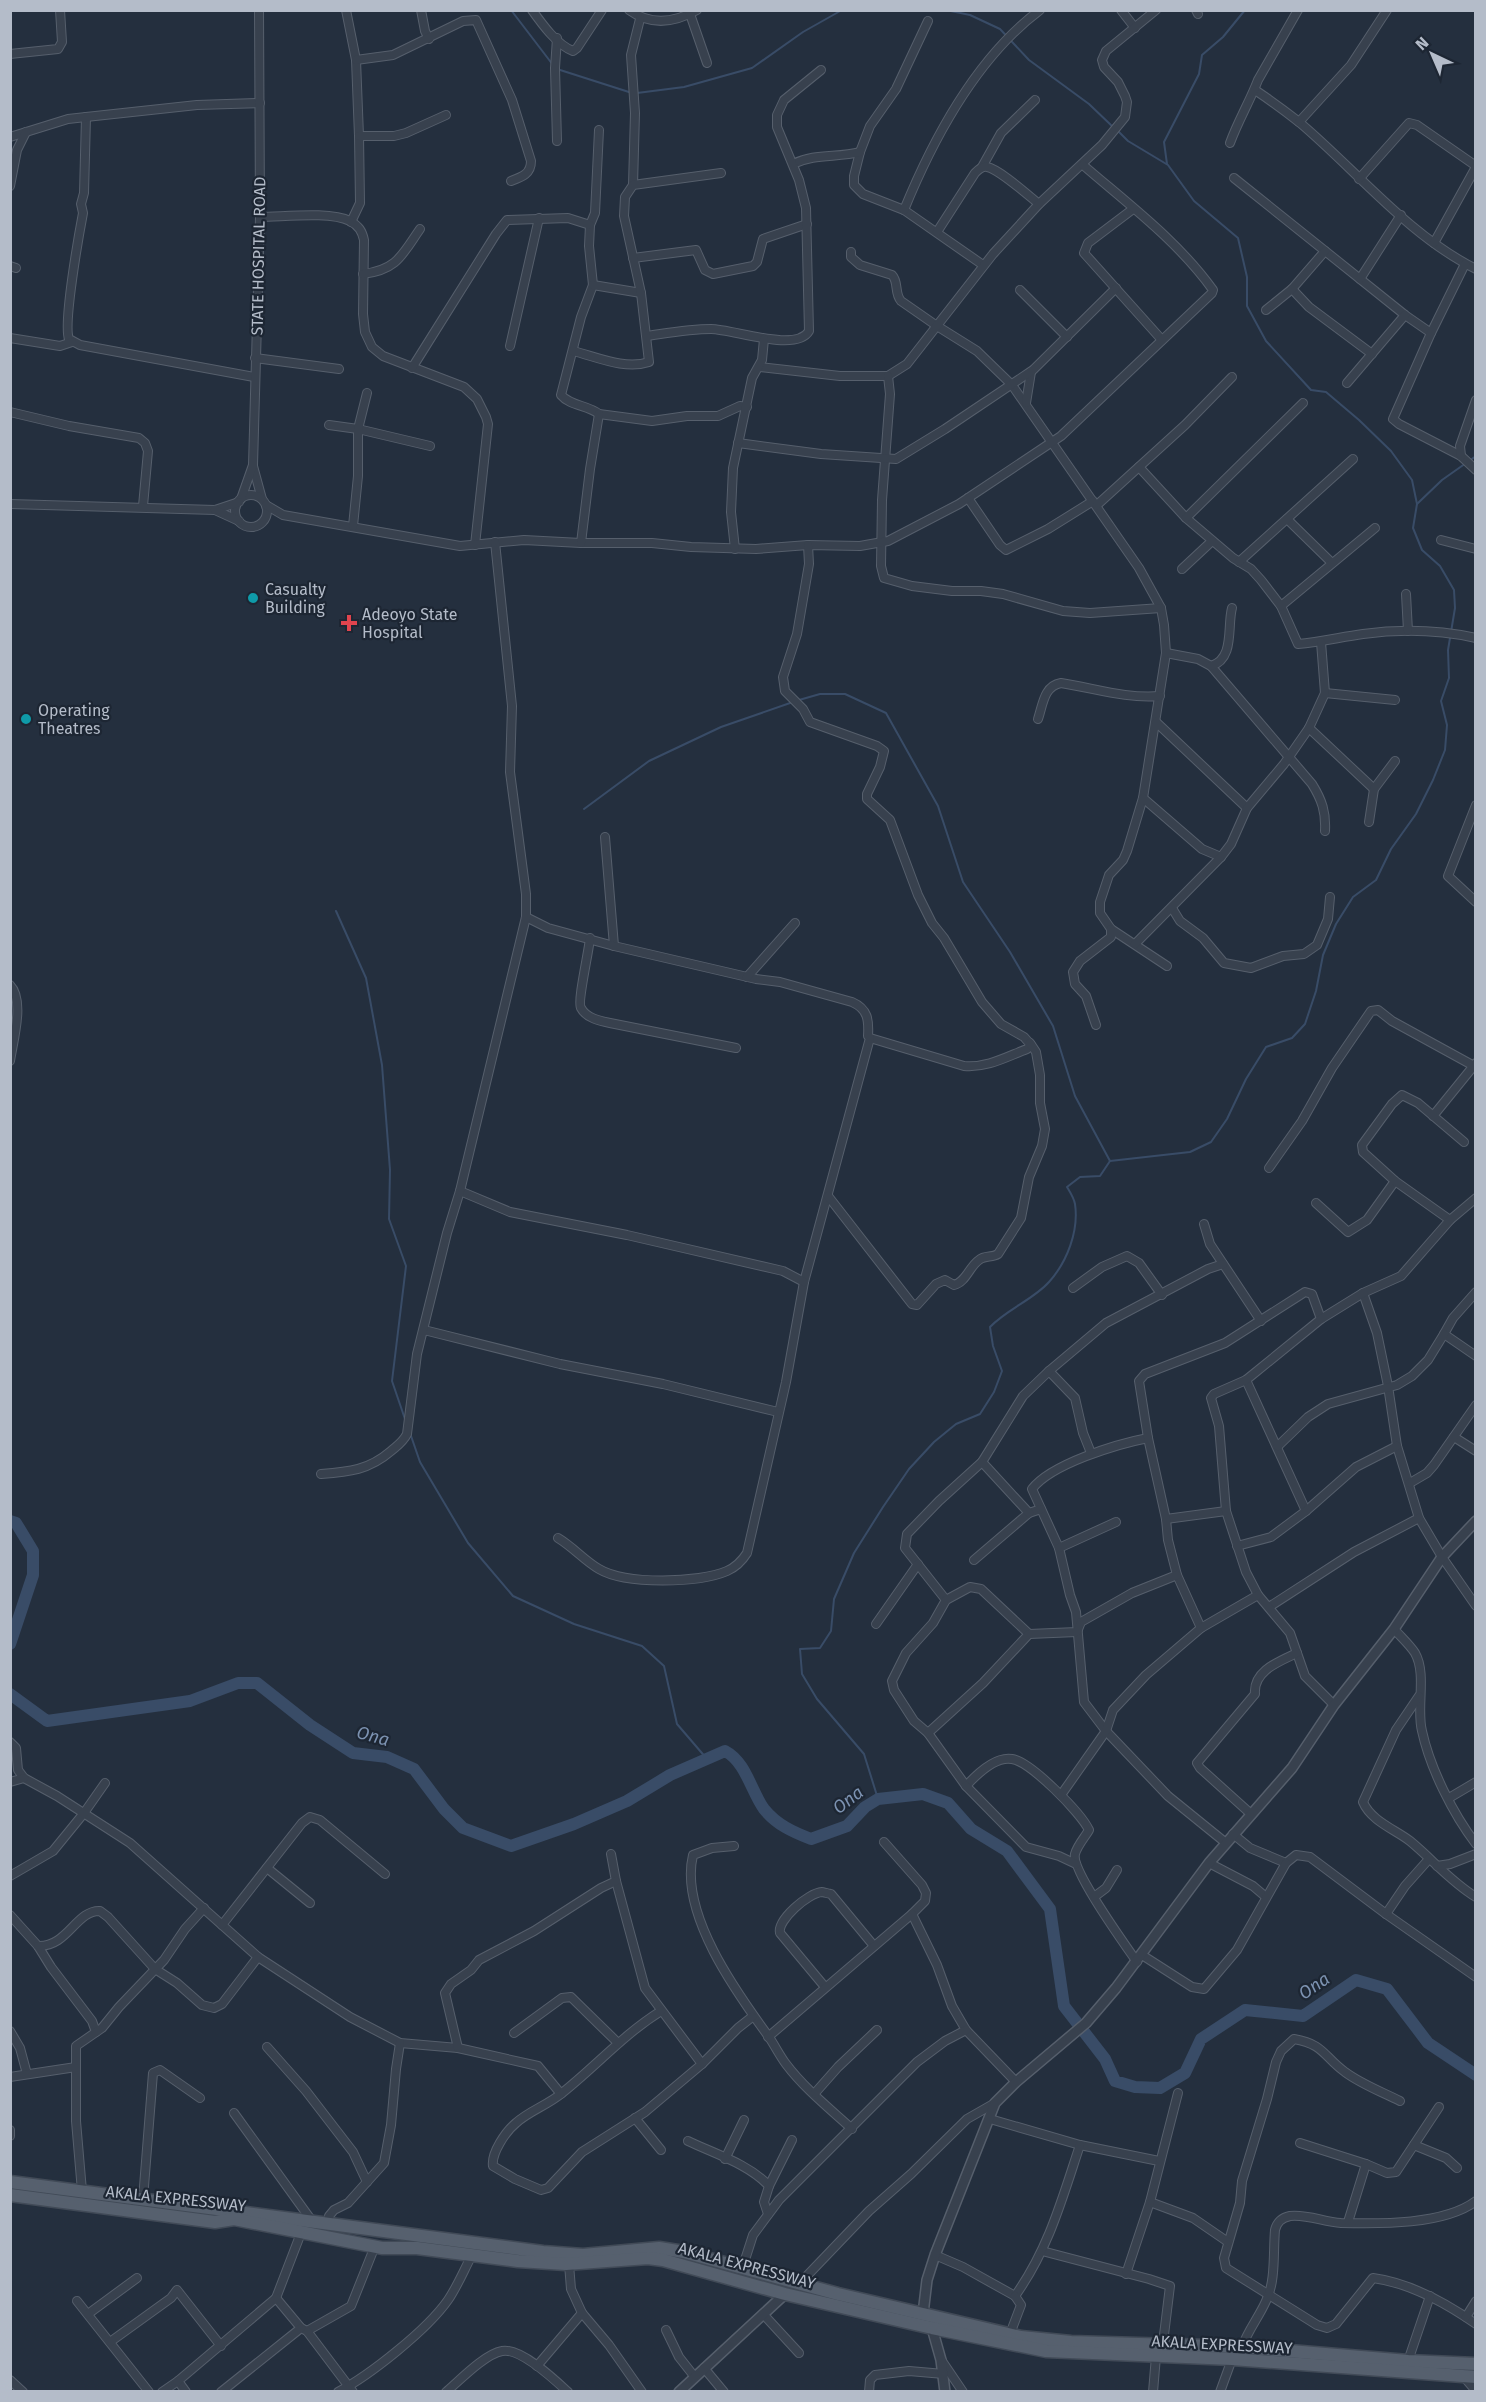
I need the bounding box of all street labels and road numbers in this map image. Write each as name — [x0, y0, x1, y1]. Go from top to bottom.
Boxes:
street label: STATE HOSPITAL ROAD — [248, 176, 269, 336]
street label: AKALA EXPRESSWAY — [105, 2182, 247, 2215]
street label: AKALA EXPRESSWAY — [676, 2238, 818, 2293]
street label: AKALA EXPRESSWAY — [1151, 2331, 1293, 2358]

